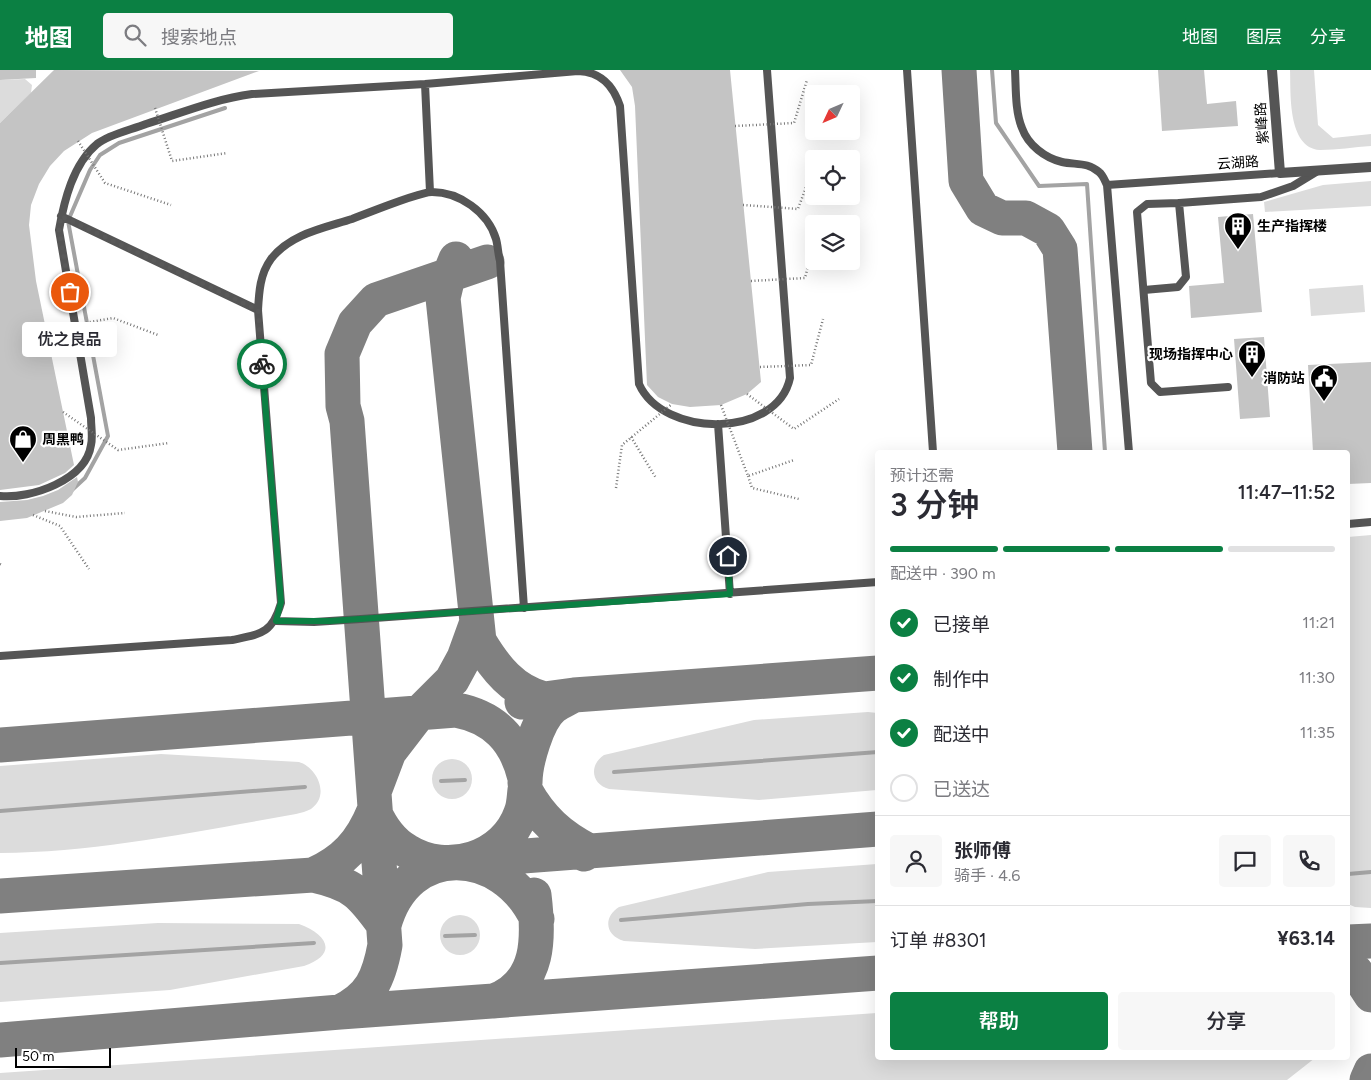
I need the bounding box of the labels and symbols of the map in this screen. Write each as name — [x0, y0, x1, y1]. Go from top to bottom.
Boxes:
north arrow — [805, 85, 860, 140]
street label: 紫峰路 — [1252, 101, 1272, 145]
street label: 云湖路 — [1216, 153, 1260, 173]
building icon: 生产指挥楼 — [1223, 211, 1253, 250]
place label: 生产指挥楼 — [1257, 218, 1327, 235]
pin — [49, 271, 91, 313]
callout: 优之良品 — [22, 322, 118, 357]
courier — [237, 339, 287, 389]
building icon: 现场指挥中心 — [1237, 339, 1267, 378]
place label: 现场指挥中心 — [1149, 346, 1233, 363]
public building icon: 消防站 — [1309, 363, 1339, 402]
place label: 消防站 — [1263, 370, 1305, 387]
shop icon: 周黑鸭 — [8, 424, 38, 463]
place label: 周黑鸭 — [42, 431, 84, 448]
pin — [707, 535, 749, 577]
scale bar — [15, 1045, 111, 1068]

